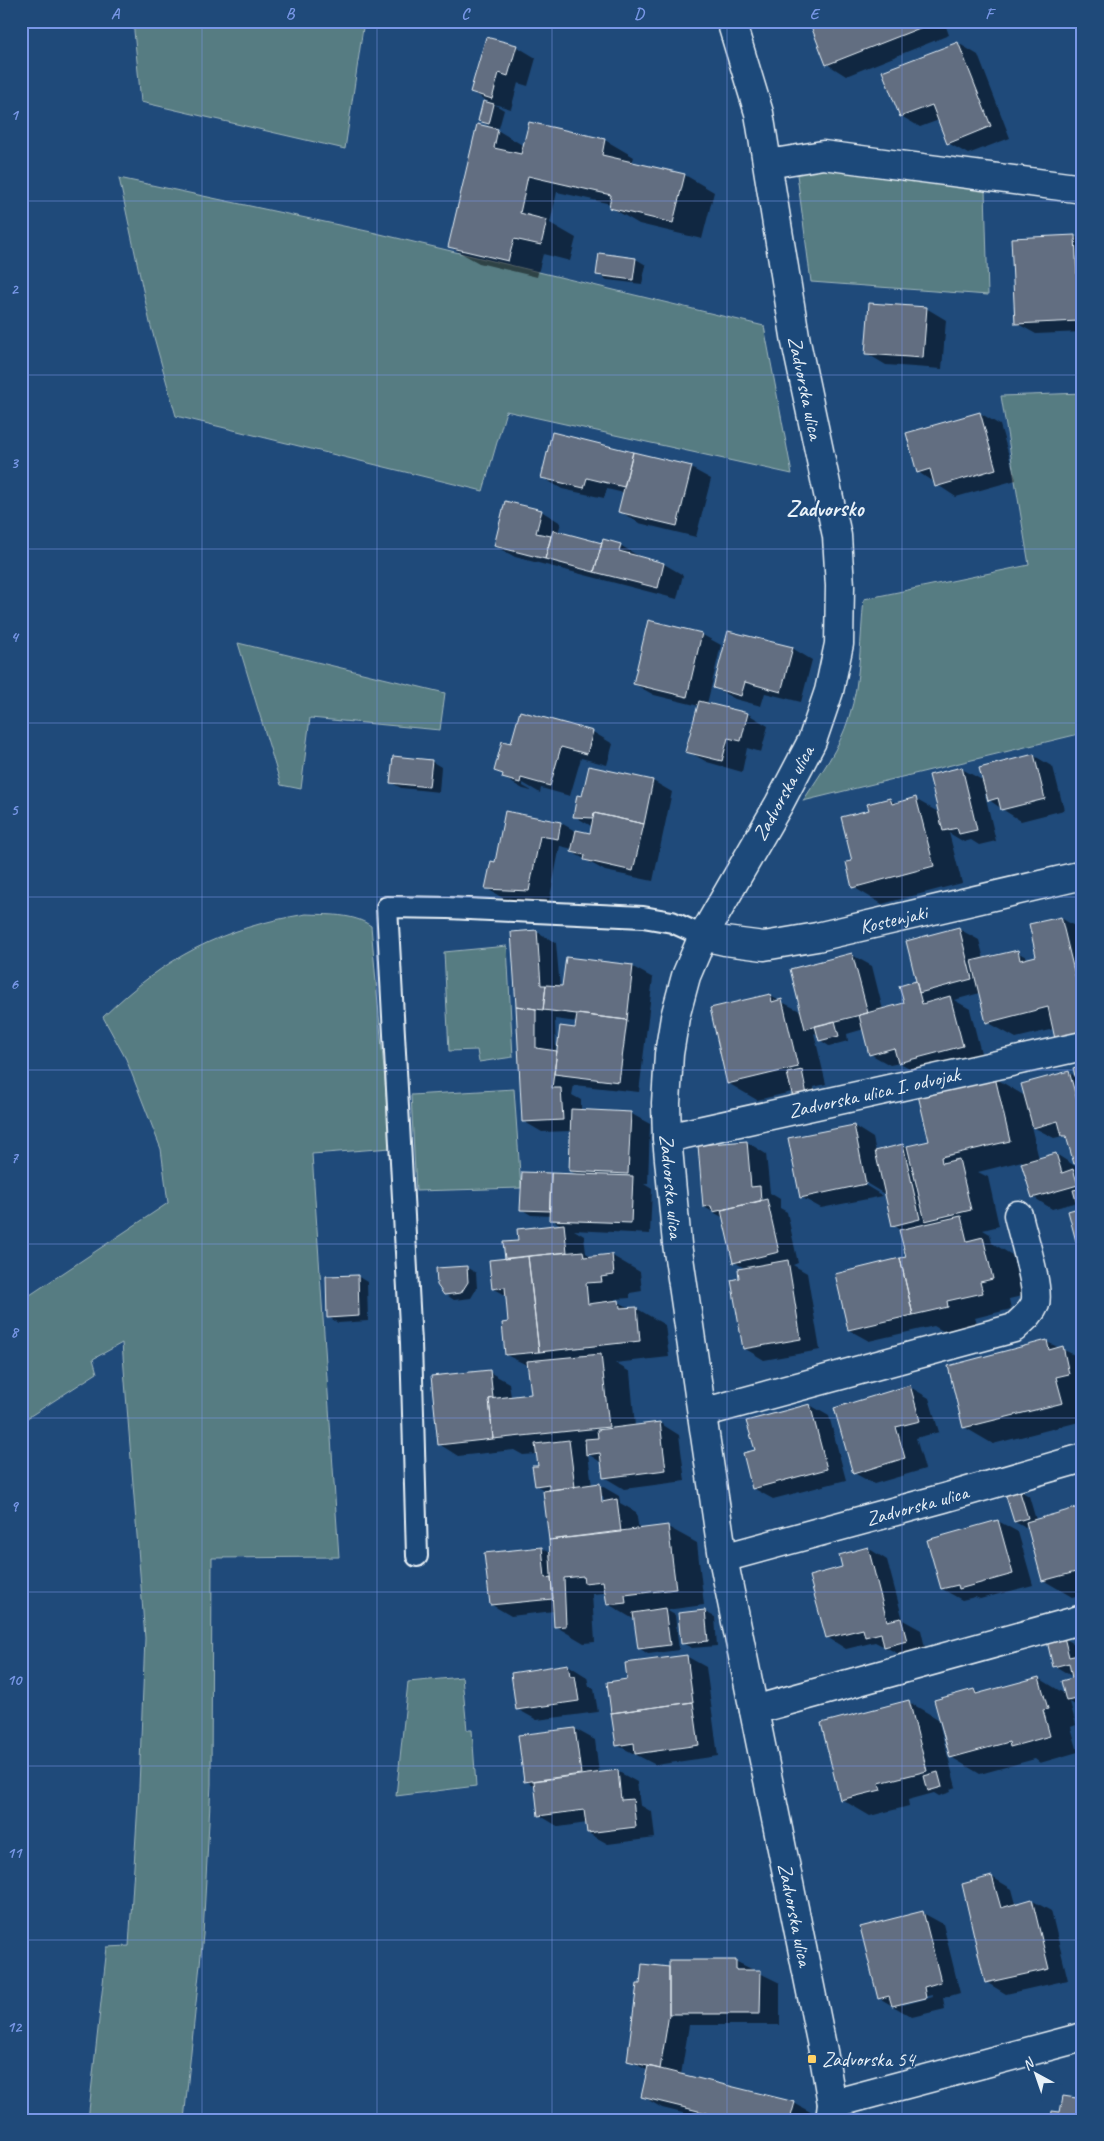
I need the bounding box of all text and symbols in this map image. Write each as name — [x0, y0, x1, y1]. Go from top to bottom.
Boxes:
text: A — [111, 4, 121, 24]
text: B — [286, 4, 296, 24]
text: C — [461, 4, 471, 24]
text: D — [634, 4, 645, 24]
text: E — [810, 4, 821, 24]
text: F — [985, 4, 996, 24]
text: 1 — [10, 105, 19, 125]
text: 2 — [10, 279, 19, 299]
street label: Zadvorska ulica — [782, 335, 829, 443]
text: 3 — [10, 453, 19, 473]
district label: Zadvorsko — [787, 495, 865, 523]
text: 4 — [10, 627, 19, 647]
street label: Zadvorska ulica — [747, 740, 821, 845]
text: 5 — [11, 800, 20, 820]
street label: Kostenjaki — [857, 899, 932, 940]
text: 6 — [10, 974, 19, 994]
street label: Zadvorska ulica I. odvojak — [786, 1061, 964, 1124]
street label: Zadvorska ulica — [654, 1133, 689, 1242]
text: 7 — [10, 1148, 19, 1168]
text: 8 — [10, 1322, 19, 1342]
street label: Zadvorska ulica — [863, 1479, 973, 1532]
text: 9 — [10, 1496, 19, 1516]
text: 10 — [7, 1670, 23, 1690]
text: 11 — [7, 1843, 23, 1863]
street label: Zadvorska ulica — [772, 1861, 818, 1970]
text: 12 — [7, 2017, 23, 2037]
place label: Zadvorska 54 — [822, 2047, 917, 2072]
north arrow — [1012, 2048, 1062, 2098]
marker: Zadvorska 54 — [806, 2053, 818, 2065]
text: N — [1019, 2054, 1039, 2074]

